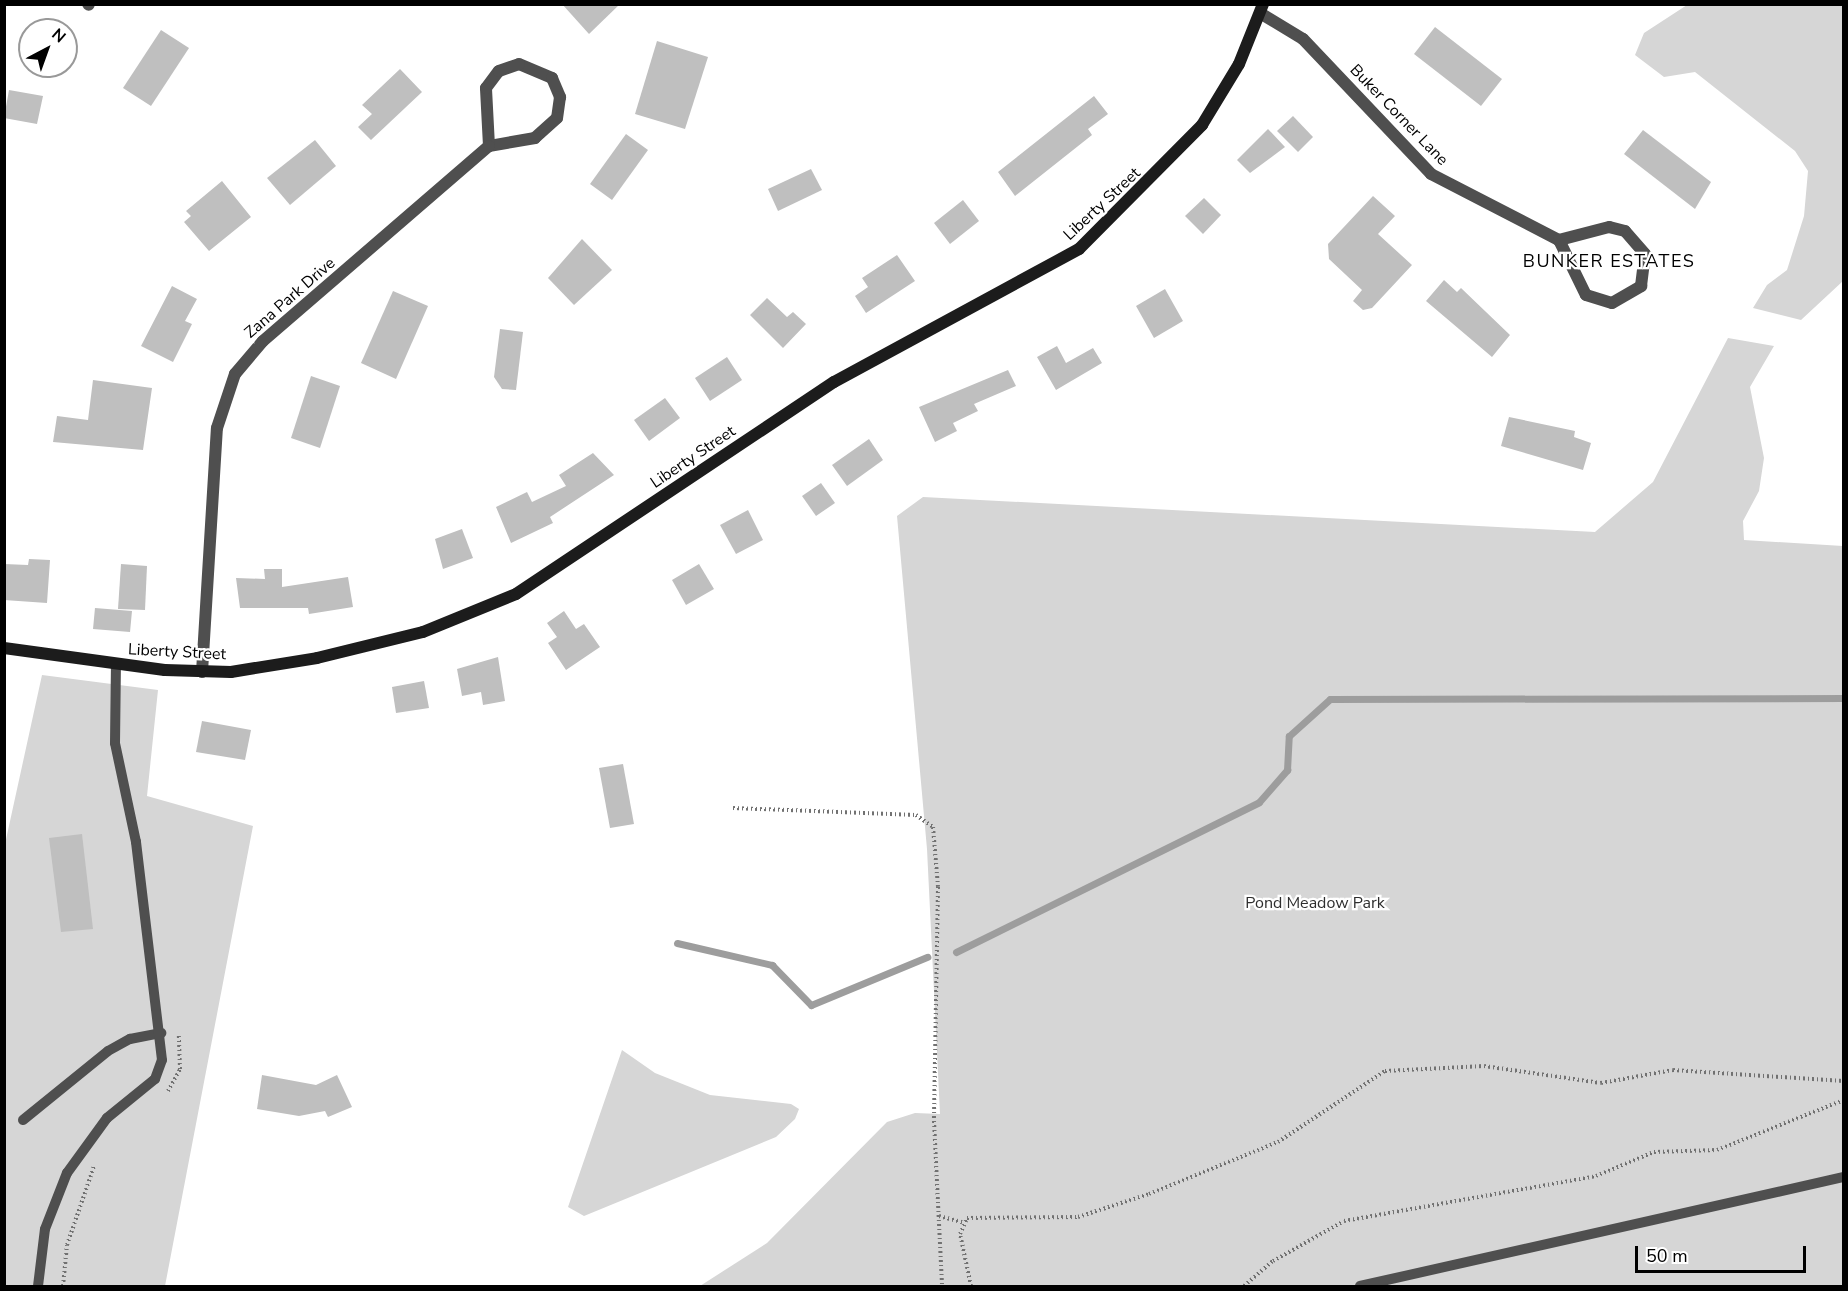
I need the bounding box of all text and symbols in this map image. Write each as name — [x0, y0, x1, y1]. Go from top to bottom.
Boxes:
north arrow — [18, 18, 78, 78]
text: N — [47, 24, 70, 48]
street label: Buker Corner Lane — [1346, 61, 1452, 169]
street label: Liberty Street — [1060, 164, 1144, 244]
district label: BUNKER ESTATES — [1523, 250, 1695, 272]
street label: Zana Park Drive — [241, 254, 339, 342]
street label: Liberty Street — [647, 422, 739, 492]
street label: Liberty Street — [128, 640, 226, 664]
park label: Pond Meadow Park — [1245, 893, 1385, 913]
scale bar — [1638, 1234, 1809, 1272]
text: 50 m — [1646, 1244, 1688, 1268]

